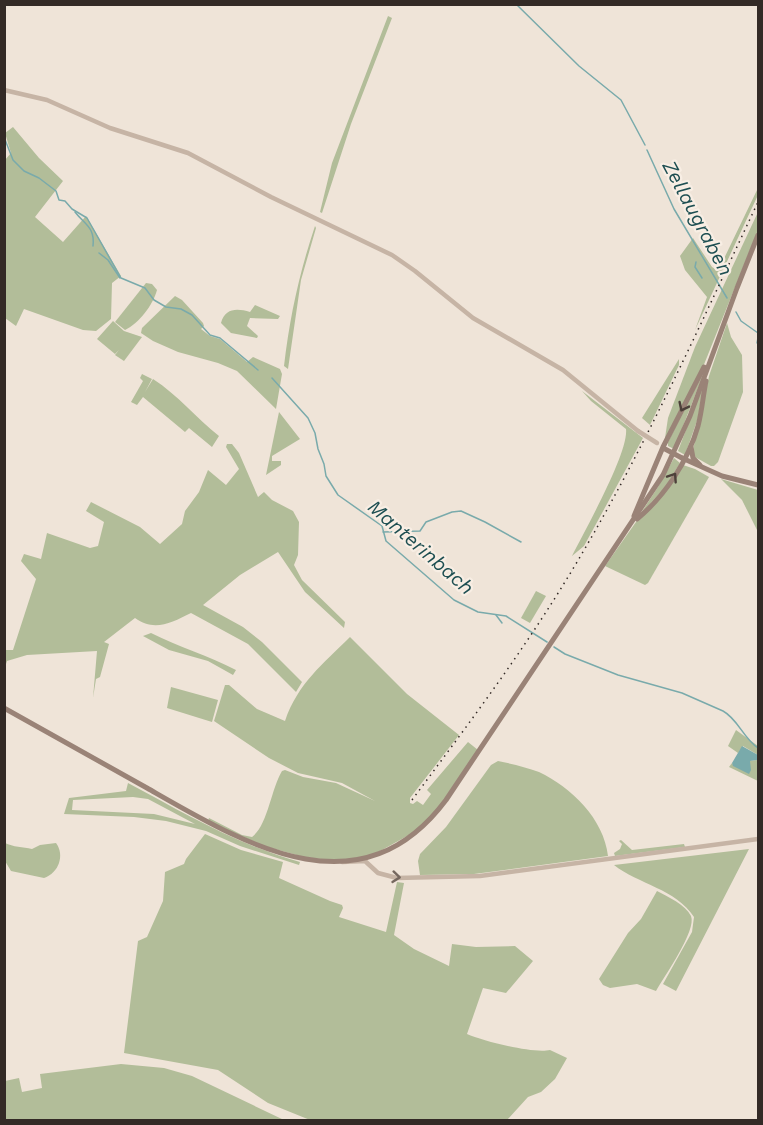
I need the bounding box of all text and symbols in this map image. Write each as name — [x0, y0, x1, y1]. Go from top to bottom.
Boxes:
water label: Zellaugraben — [657, 156, 738, 280]
one-way arrow — [679, 401, 691, 412]
one-way arrow — [666, 473, 678, 483]
water label: Manterinbach — [363, 494, 479, 600]
one-way arrow — [392, 870, 401, 883]

